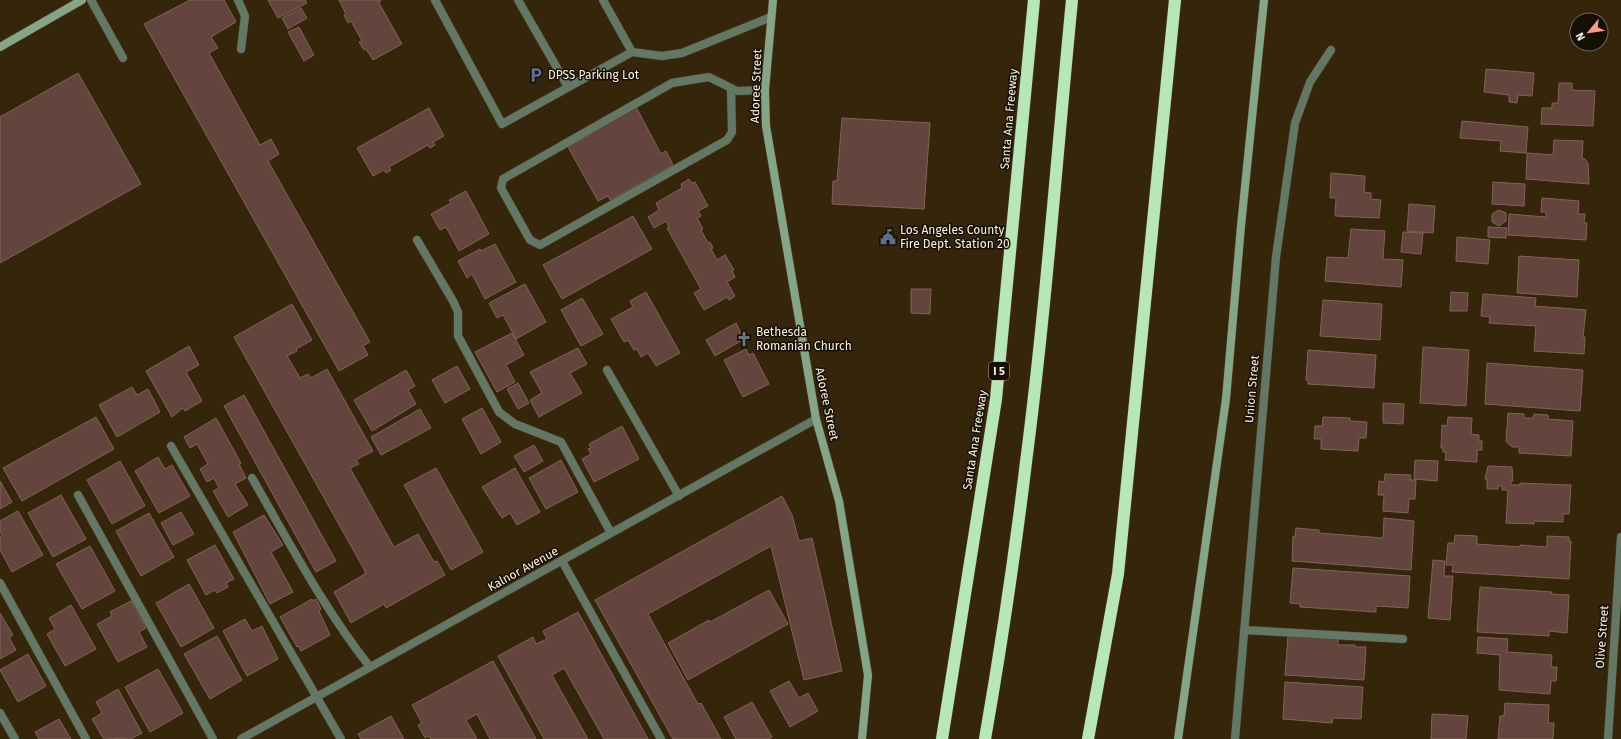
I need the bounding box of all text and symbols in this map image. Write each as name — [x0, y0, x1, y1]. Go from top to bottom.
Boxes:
north arrow — [1569, 12, 1609, 52]
text: N — [1573, 30, 1588, 43]
street label: Adoree Street — [748, 48, 764, 123]
parking icon: DPSS Parking Lot — [527, 66, 545, 84]
place label: DPSS Parking Lot — [548, 68, 640, 82]
street label: Santa Ana Freeway — [998, 68, 1020, 170]
place label: Los Angeles County Fire Dept. Station 20 — [900, 223, 1010, 251]
public building icon: Los Angeles County Fire Dept. Station 20 — [879, 228, 897, 246]
place label: Bethesda Romanian Church — [756, 325, 852, 353]
church icon: Bethesda Romanian Church — [735, 330, 753, 348]
street label: Union Street — [1242, 354, 1262, 424]
road number: I 5 — [989, 362, 1009, 380]
street label: Adoree Street — [812, 366, 842, 442]
street label: Santa Ana Freeway — [960, 389, 990, 491]
street label: Kalnor Avenue — [485, 544, 561, 594]
street label: Olive Street — [1593, 604, 1611, 669]

